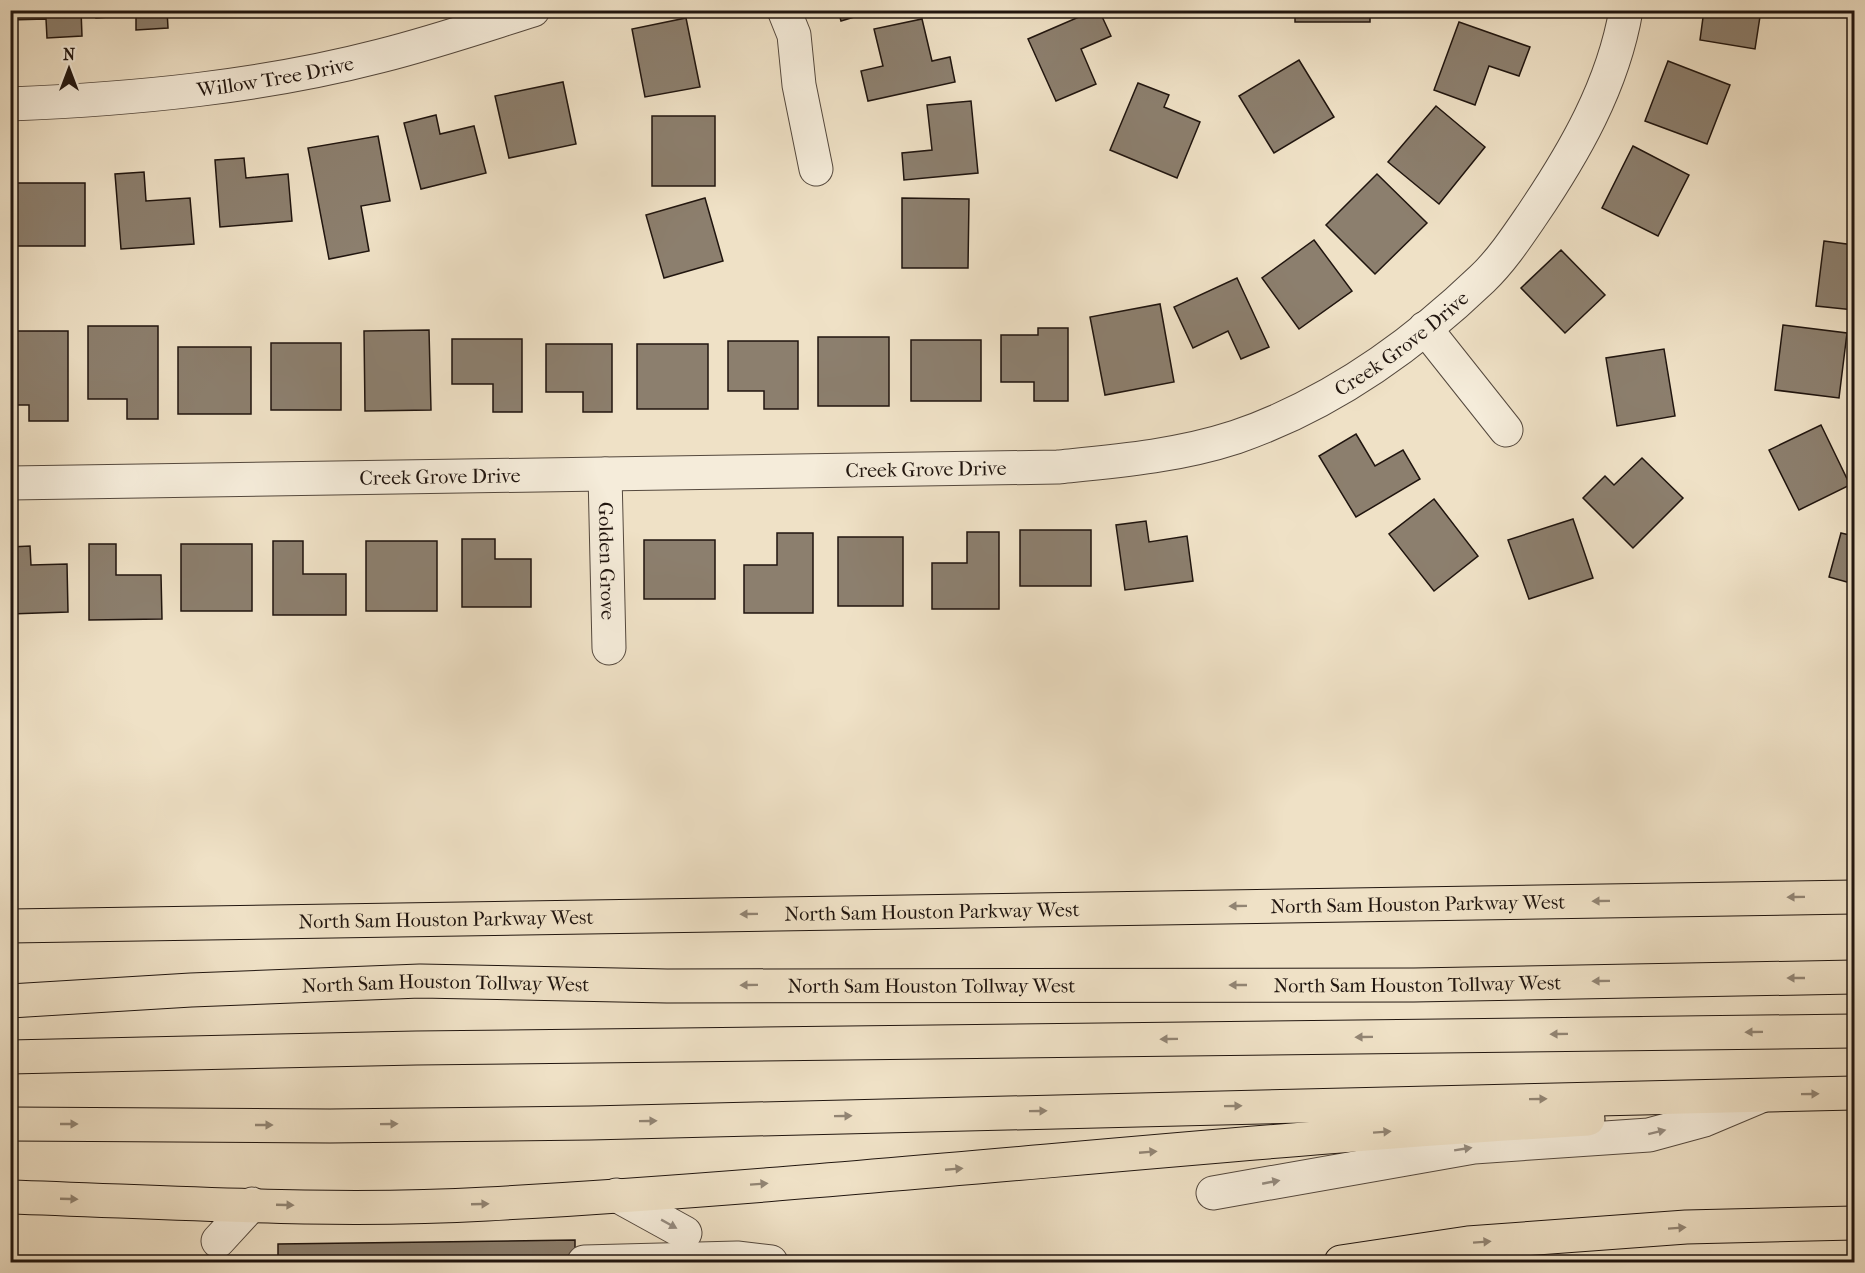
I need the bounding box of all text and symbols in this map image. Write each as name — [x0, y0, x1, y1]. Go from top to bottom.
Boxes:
north arrow — [39, 39, 99, 99]
text: N — [63, 45, 76, 64]
street label: Willow Tree Drive — [195, 52, 356, 102]
street label: Creek Grove Drive — [1330, 287, 1473, 401]
street label: Creek Grove Drive — [845, 457, 1007, 482]
street label: Creek Grove Drive — [359, 464, 521, 490]
street label: Golden Grove — [594, 502, 619, 620]
street label: North Sam Houston Parkway West — [1270, 891, 1566, 918]
one-way arrow — [1787, 893, 1806, 902]
one-way arrow — [1592, 896, 1611, 905]
street label: North Sam Houston Parkway West — [784, 898, 1080, 926]
one-way arrow — [1229, 901, 1248, 911]
street label: North Sam Houston Parkway West — [298, 906, 594, 933]
one-way arrow — [740, 909, 759, 919]
street label: North Sam Houston Tollway West — [301, 970, 590, 998]
street label: North Sam Houston Tollway West — [1274, 971, 1562, 997]
one-way arrow — [1787, 973, 1806, 983]
street label: North Sam Houston Tollway West — [788, 974, 1075, 998]
one-way arrow — [1592, 976, 1611, 985]
one-way arrow — [1229, 980, 1248, 990]
one-way arrow — [740, 981, 759, 990]
one-way arrow — [1745, 1027, 1764, 1037]
one-way arrow — [1550, 1030, 1569, 1039]
one-way arrow — [1355, 1032, 1374, 1042]
one-way arrow — [1160, 1034, 1179, 1044]
one-way arrow — [1800, 1089, 1819, 1099]
one-way arrow — [1528, 1094, 1547, 1104]
one-way arrow — [1224, 1102, 1243, 1111]
one-way arrow — [1029, 1107, 1048, 1116]
one-way arrow — [834, 1112, 853, 1121]
one-way arrow — [639, 1116, 658, 1126]
one-way arrow — [59, 1119, 78, 1129]
one-way arrow — [254, 1120, 273, 1130]
one-way arrow — [379, 1120, 398, 1129]
one-way arrow — [1373, 1127, 1392, 1137]
one-way arrow — [1648, 1127, 1666, 1137]
one-way arrow — [1453, 1144, 1472, 1153]
one-way arrow — [1139, 1147, 1158, 1157]
one-way arrow — [944, 1164, 963, 1174]
one-way arrow — [1261, 1177, 1280, 1186]
one-way arrow — [750, 1179, 769, 1188]
one-way arrow — [59, 1194, 78, 1203]
one-way arrow — [470, 1199, 489, 1209]
one-way arrow — [275, 1200, 294, 1210]
one-way arrow — [661, 1219, 678, 1229]
one-way arrow — [1667, 1223, 1686, 1232]
one-way arrow — [1473, 1237, 1492, 1246]

